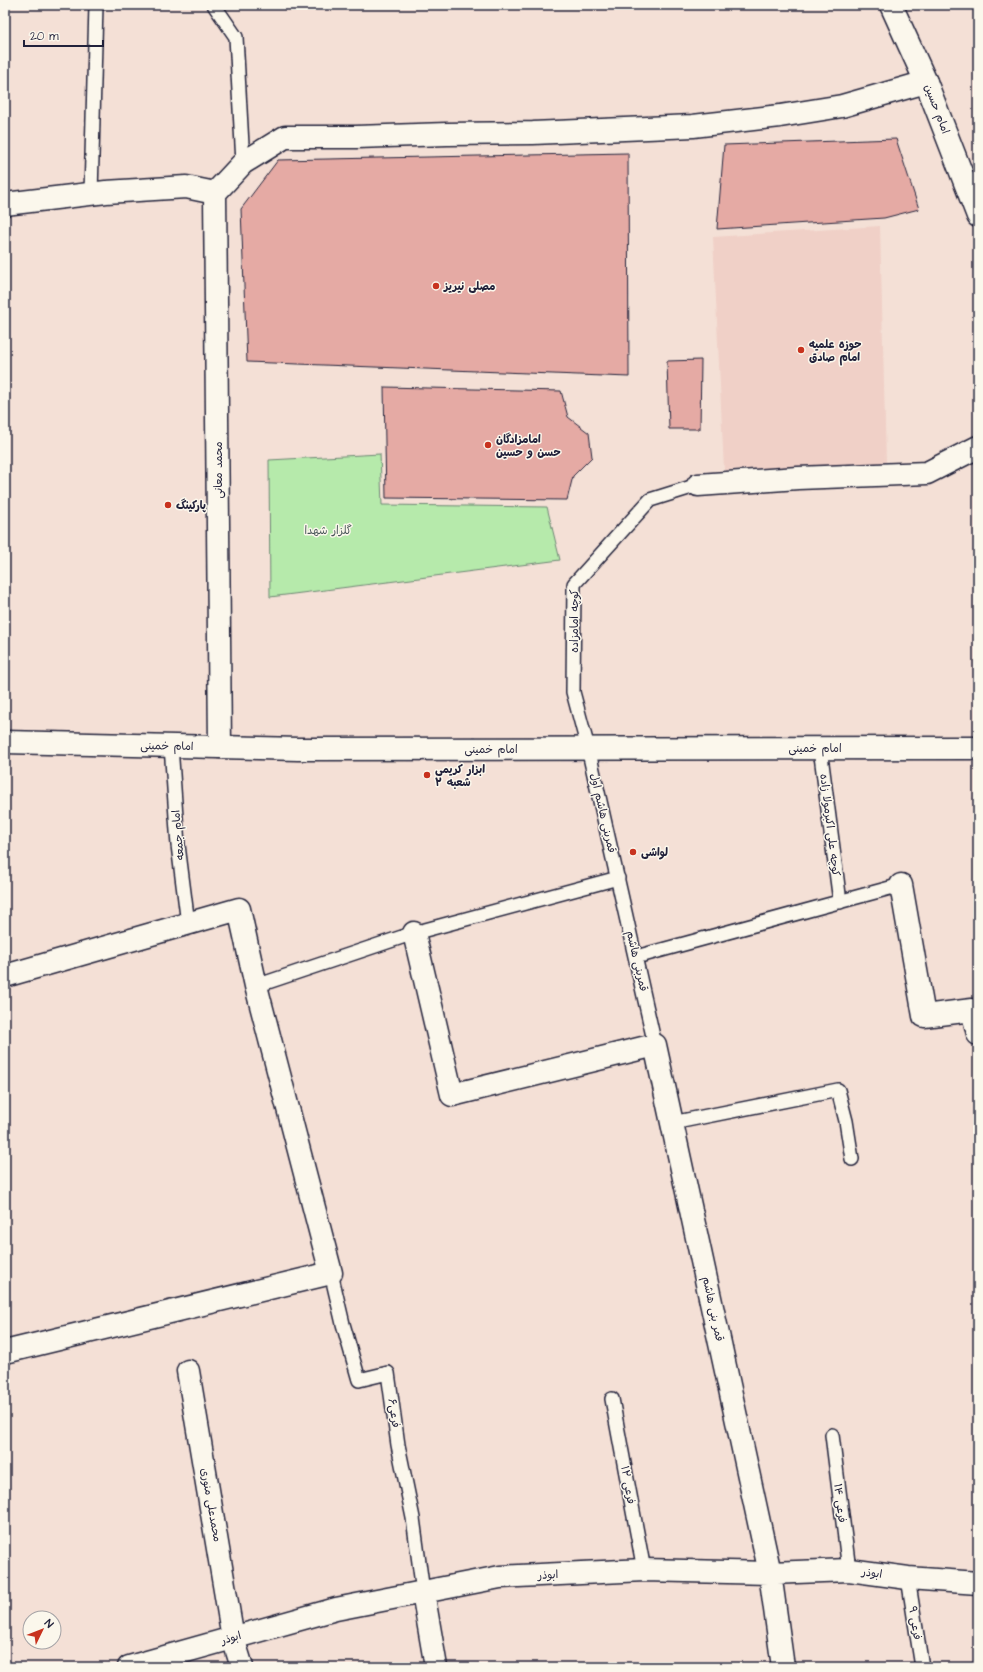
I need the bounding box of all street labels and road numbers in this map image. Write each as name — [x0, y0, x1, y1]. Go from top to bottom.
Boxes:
street label: امام حسین — [920, 82, 953, 136]
street label: محمد معانی — [211, 441, 226, 499]
street label: کوچه امامزاده — [567, 589, 582, 653]
street label: امام خمینی — [140, 738, 194, 755]
street label: امام خمینی — [788, 741, 842, 757]
street label: امام خمینی — [464, 742, 518, 758]
street label: قمربنی هاشم اول — [586, 772, 619, 855]
street label: کوچه علی اکبرمولا زاده — [816, 773, 844, 877]
street label: امام جمعه — [168, 809, 189, 861]
street label: قمربنی هاشم — [622, 929, 651, 993]
street label: قمر بنی هاشم — [698, 1275, 727, 1343]
street label: فرعی۶ — [385, 1397, 403, 1429]
street label: فرعی ۱۲ — [617, 1465, 639, 1505]
street label: محمدعلی منوری — [197, 1467, 225, 1543]
street label: فرعی ۱۴ — [830, 1483, 850, 1523]
street label: ابوذر — [860, 1564, 883, 1582]
street label: ابوذر — [536, 1567, 559, 1583]
street label: فرعی ۹ — [905, 1605, 925, 1641]
street label: ابوذر — [218, 1628, 243, 1648]

